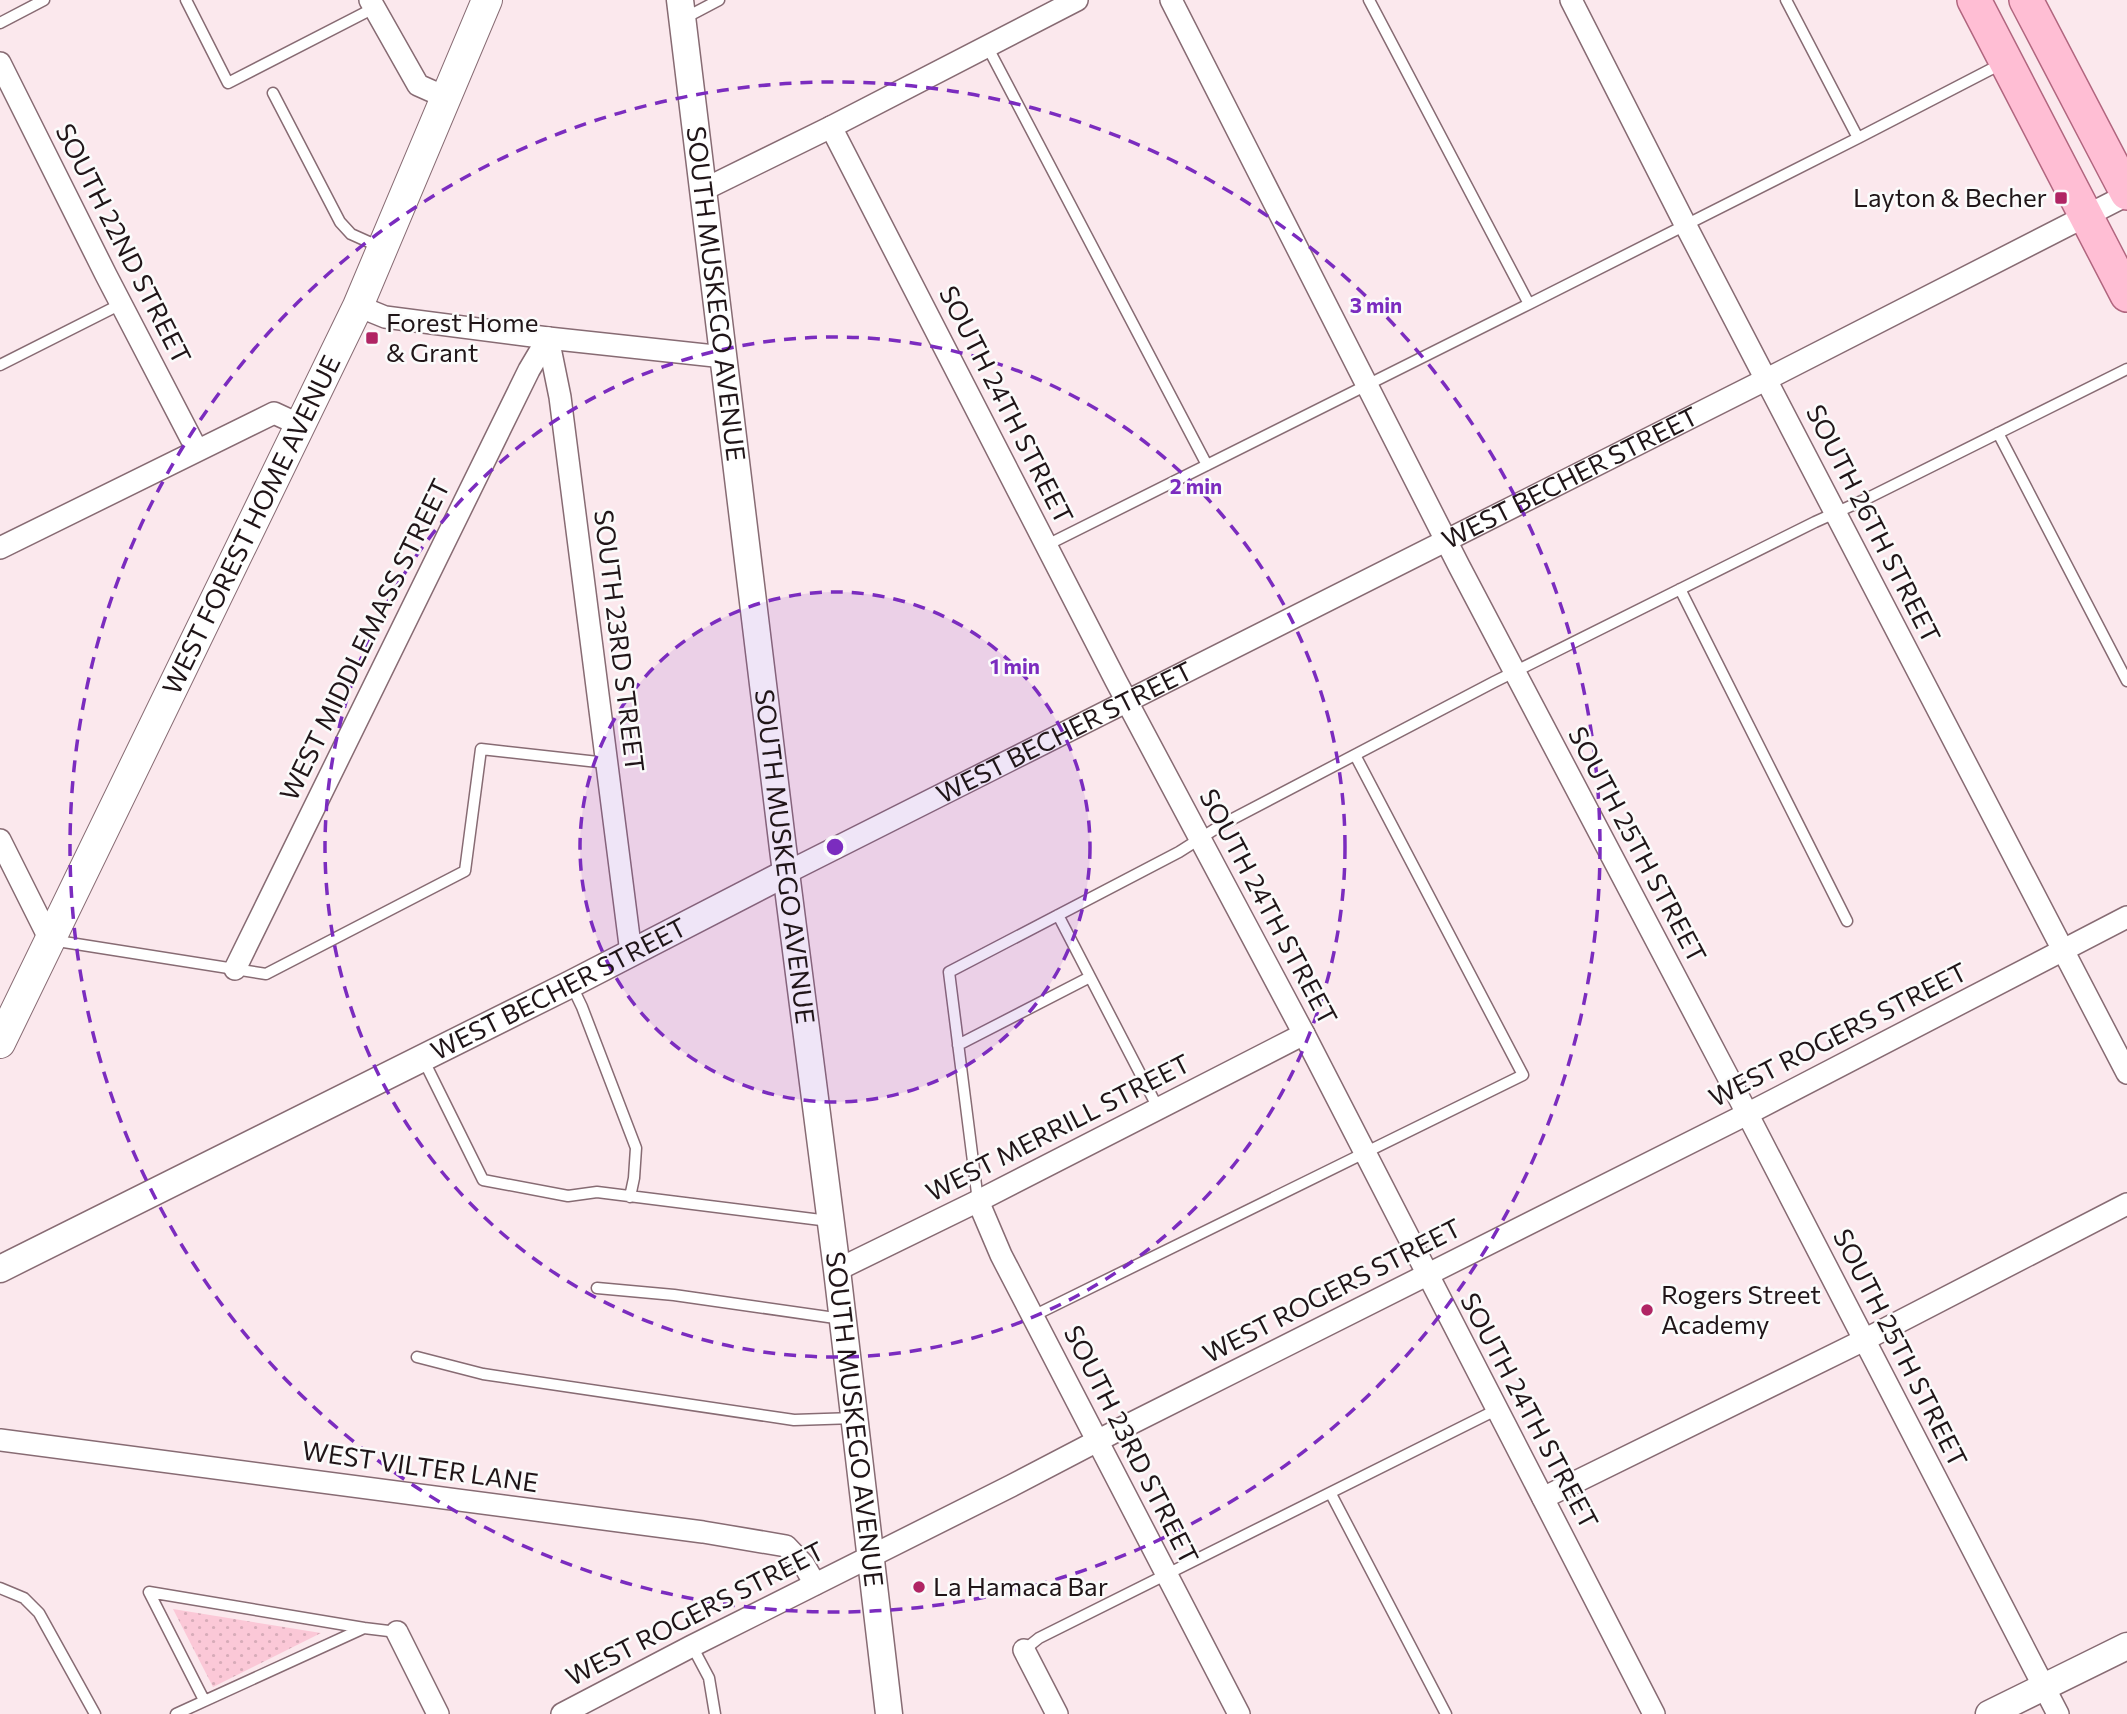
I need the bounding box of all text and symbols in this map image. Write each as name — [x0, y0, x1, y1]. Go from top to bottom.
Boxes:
street label: SOUTH 22ND STREET — [50, 118, 198, 369]
street label: SOUTH MUSKEGO AVENUE — [681, 124, 753, 463]
place label: Layton & Becher — [1853, 181, 2047, 212]
marker: Layton & Becher — [2053, 190, 2069, 206]
street label: SOUTH 24TH STREET — [934, 280, 1081, 528]
text: 3 min — [1350, 292, 1402, 317]
place label: Forest Home & Grant — [386, 306, 538, 367]
marker: Forest Home & Grant — [364, 330, 380, 346]
street label: WEST FOREST HOME AVENUE — [155, 350, 346, 699]
street label: WEST BECHER STREET — [1436, 399, 1703, 554]
street label: SOUTH 26TH STREET — [1801, 399, 1948, 648]
street label: WEST MIDDLEMASS STREET — [272, 473, 455, 805]
text: 2 min — [1170, 473, 1222, 498]
street label: SOUTH 23RD STREET — [589, 508, 652, 774]
text: 1 min — [990, 653, 1040, 678]
street label: WEST BECHER STREET — [931, 654, 1197, 809]
street label: SOUTH MUSKEGO AVENUE — [750, 687, 822, 1026]
street label: SOUTH 25TH STREET — [1563, 721, 1714, 968]
street label: SOUTH 24TH STREET — [1194, 783, 1345, 1030]
centre of rings — [823, 835, 847, 859]
street label: WEST BECHER STREET — [425, 910, 691, 1065]
street label: WEST ROGERS STREET — [1703, 955, 1972, 1112]
street label: WEST MERRILL STREET — [920, 1047, 1195, 1207]
street label: WEST ROGERS STREET — [1197, 1211, 1466, 1368]
street label: SOUTH 25TH STREET — [1828, 1223, 1975, 1472]
street label: SOUTH MUSKEGO AVENUE — [821, 1250, 891, 1588]
place label: Rogers Street Academy — [1661, 1278, 1821, 1339]
street label: SOUTH 24TH STREET — [1455, 1287, 1606, 1534]
marker: Rogers Street Academy — [1639, 1302, 1655, 1318]
street label: SOUTH 23RD STREET — [1059, 1320, 1206, 1569]
street label: WEST VILTER LANE — [300, 1434, 540, 1497]
street label: WEST ROGERS STREET — [560, 1534, 829, 1691]
place label: La Hamaca Bar — [933, 1570, 1108, 1601]
marker: La Hamaca Bar — [911, 1579, 927, 1595]

